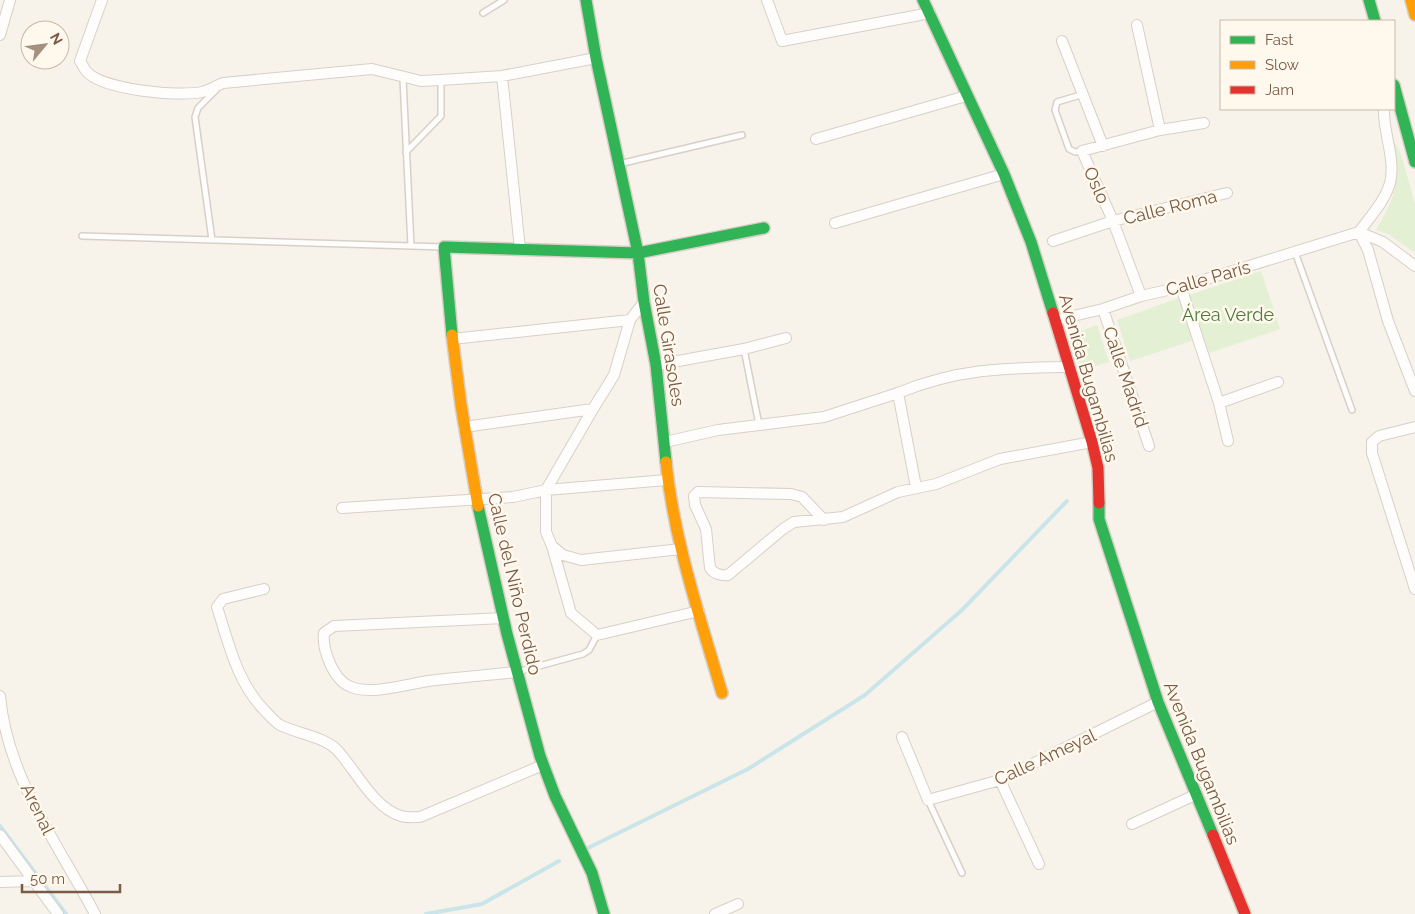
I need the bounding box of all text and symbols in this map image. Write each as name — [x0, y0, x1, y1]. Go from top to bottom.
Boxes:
north arrow — [20, 20, 70, 70]
legend — [1220, 20, 1395, 110]
text: N — [47, 30, 66, 47]
text: Fast — [1265, 31, 1293, 49]
text: Slow — [1265, 56, 1299, 74]
text: Jam — [1265, 81, 1294, 99]
street label: Oslo — [1080, 163, 1114, 207]
street label: Calle Roma — [1121, 185, 1219, 229]
street label: Calle París — [1163, 256, 1253, 300]
street label: Calle Girasoles — [649, 282, 689, 408]
street label: Avenida Bugambilias — [1055, 292, 1123, 465]
park label: Área Verde — [1182, 303, 1274, 325]
street label: Calle Madrid — [1099, 324, 1153, 430]
street label: Calle del Niño Perdido — [484, 491, 546, 677]
street label: Avenida Bugambilias — [1160, 678, 1244, 848]
street label: Calle Ameyal — [991, 724, 1099, 790]
street label: Arenal — [17, 780, 59, 838]
scale bar — [22, 862, 120, 894]
text: 50 m — [30, 870, 65, 888]

